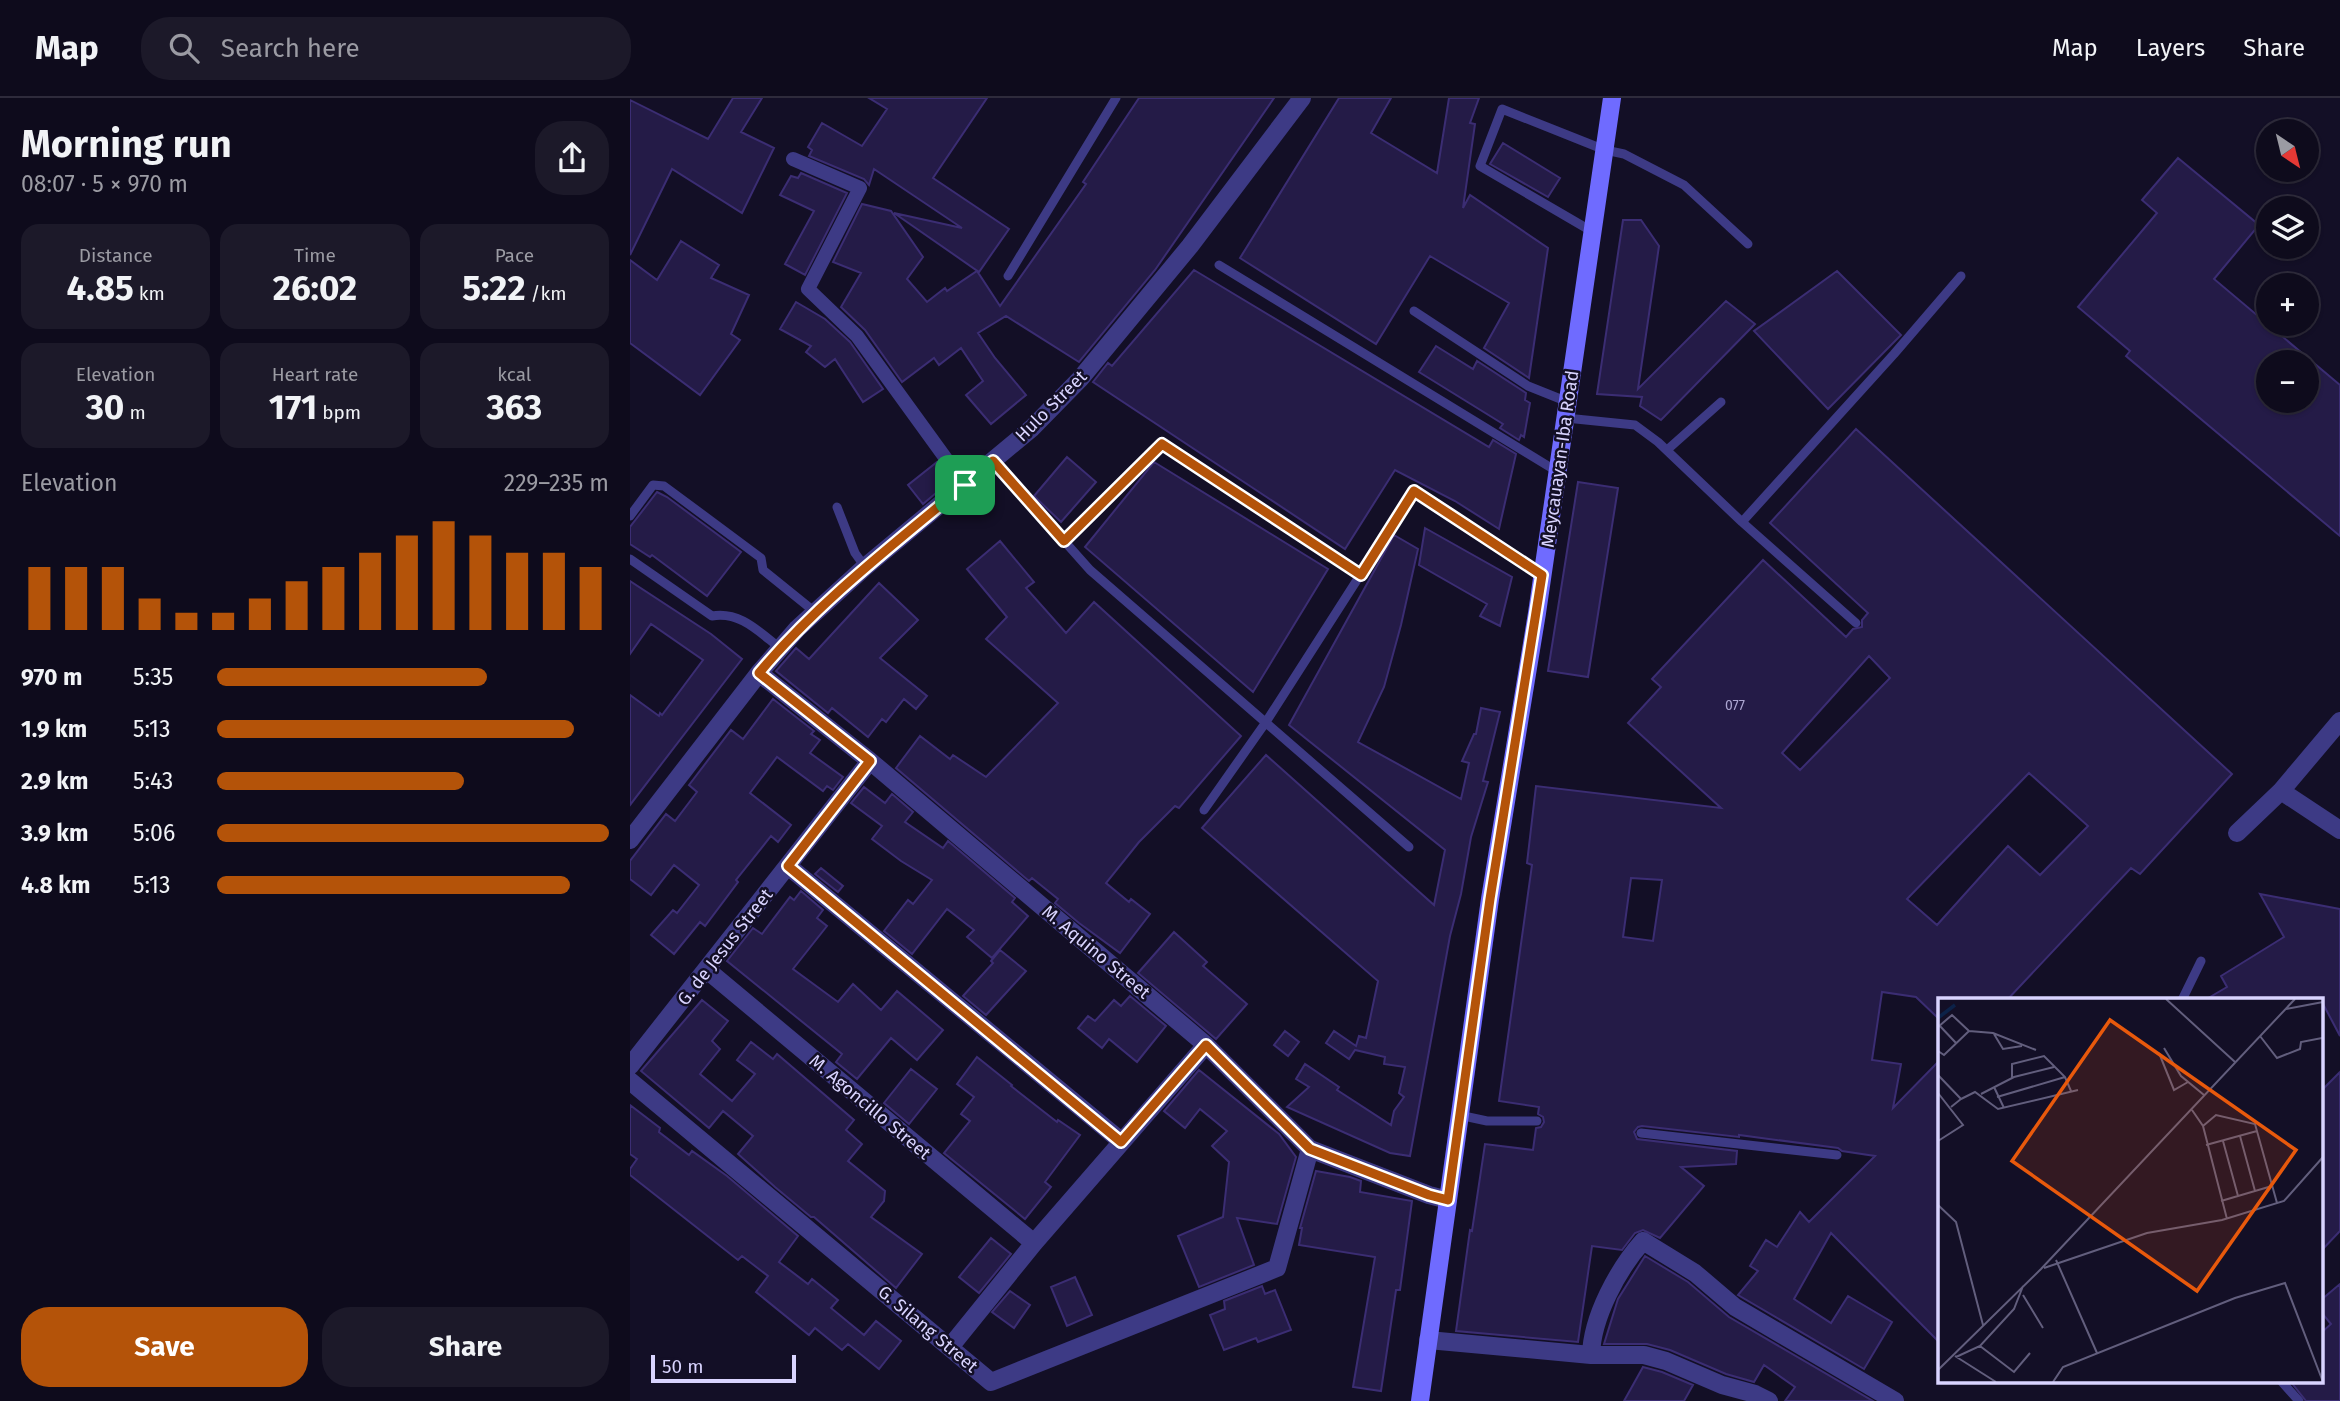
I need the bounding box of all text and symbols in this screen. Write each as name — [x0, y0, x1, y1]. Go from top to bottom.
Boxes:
search box — [141, 17, 631, 80]
text: Map — [35, 28, 99, 68]
icon: search — [165, 29, 203, 67]
text: Search here — [221, 33, 360, 64]
text: Map — [2052, 34, 2098, 62]
text: Layers — [2136, 34, 2205, 62]
text: Share — [2243, 34, 2305, 62]
north arrow — [2256, 119, 2319, 182]
map controls — [2256, 119, 2319, 413]
text: Morning run — [21, 121, 232, 167]
button: share — [535, 121, 609, 195]
text: 08:07 · 5 × 970 m — [21, 170, 188, 198]
button: layers — [2256, 196, 2319, 259]
text: Distance — [79, 244, 153, 267]
text: Time — [294, 244, 336, 267]
text: Pace — [495, 244, 534, 267]
text: 4.85 — [67, 267, 134, 309]
text: 26:02 — [273, 267, 357, 309]
text: 5:22 — [462, 267, 526, 309]
button: + — [2256, 273, 2319, 336]
text: km — [134, 282, 165, 305]
text: /km — [526, 282, 566, 305]
button: − — [2256, 350, 2319, 413]
text: Elevation — [76, 363, 155, 386]
text: Heart rate — [272, 363, 358, 386]
text: kcal — [497, 363, 531, 386]
street label: Hulo Street — [1011, 365, 1092, 446]
street label: Meycauayan-Iba Road — [1537, 369, 1583, 549]
text: 30 — [86, 386, 124, 428]
text: 171 — [269, 386, 317, 428]
text: 363 — [486, 386, 542, 428]
text: m — [124, 401, 146, 424]
text: bpm — [317, 401, 361, 424]
pin — [935, 455, 995, 515]
icon: arrive — [946, 466, 984, 504]
text: Elevation — [21, 469, 117, 497]
text: 229–235 m — [504, 469, 609, 497]
text: 970 m — [21, 663, 82, 691]
text: 5:35 — [133, 663, 173, 691]
house number: 077 — [1725, 697, 1745, 714]
text: 1.9 km — [21, 715, 87, 743]
text: 5:13 — [133, 715, 171, 743]
text: 2.9 km — [21, 767, 88, 795]
text: 5:43 — [133, 767, 173, 795]
text: 3.9 km — [21, 819, 88, 847]
text: 5:06 — [133, 819, 175, 847]
text: 4.8 km — [21, 871, 90, 899]
text: 5:13 — [133, 871, 171, 899]
street label: G. de Jesus Street — [673, 884, 778, 1010]
street label: M. Aquino Street — [1037, 900, 1155, 1004]
inset map — [1938, 998, 2322, 1384]
street label: M. Agoncillo Street — [805, 1050, 936, 1165]
street label: G. Silang Street — [874, 1281, 983, 1378]
button: Save — [21, 1307, 308, 1387]
button: Share — [322, 1307, 609, 1387]
scale bar — [651, 1352, 796, 1384]
text: 50 m — [662, 1355, 703, 1378]

